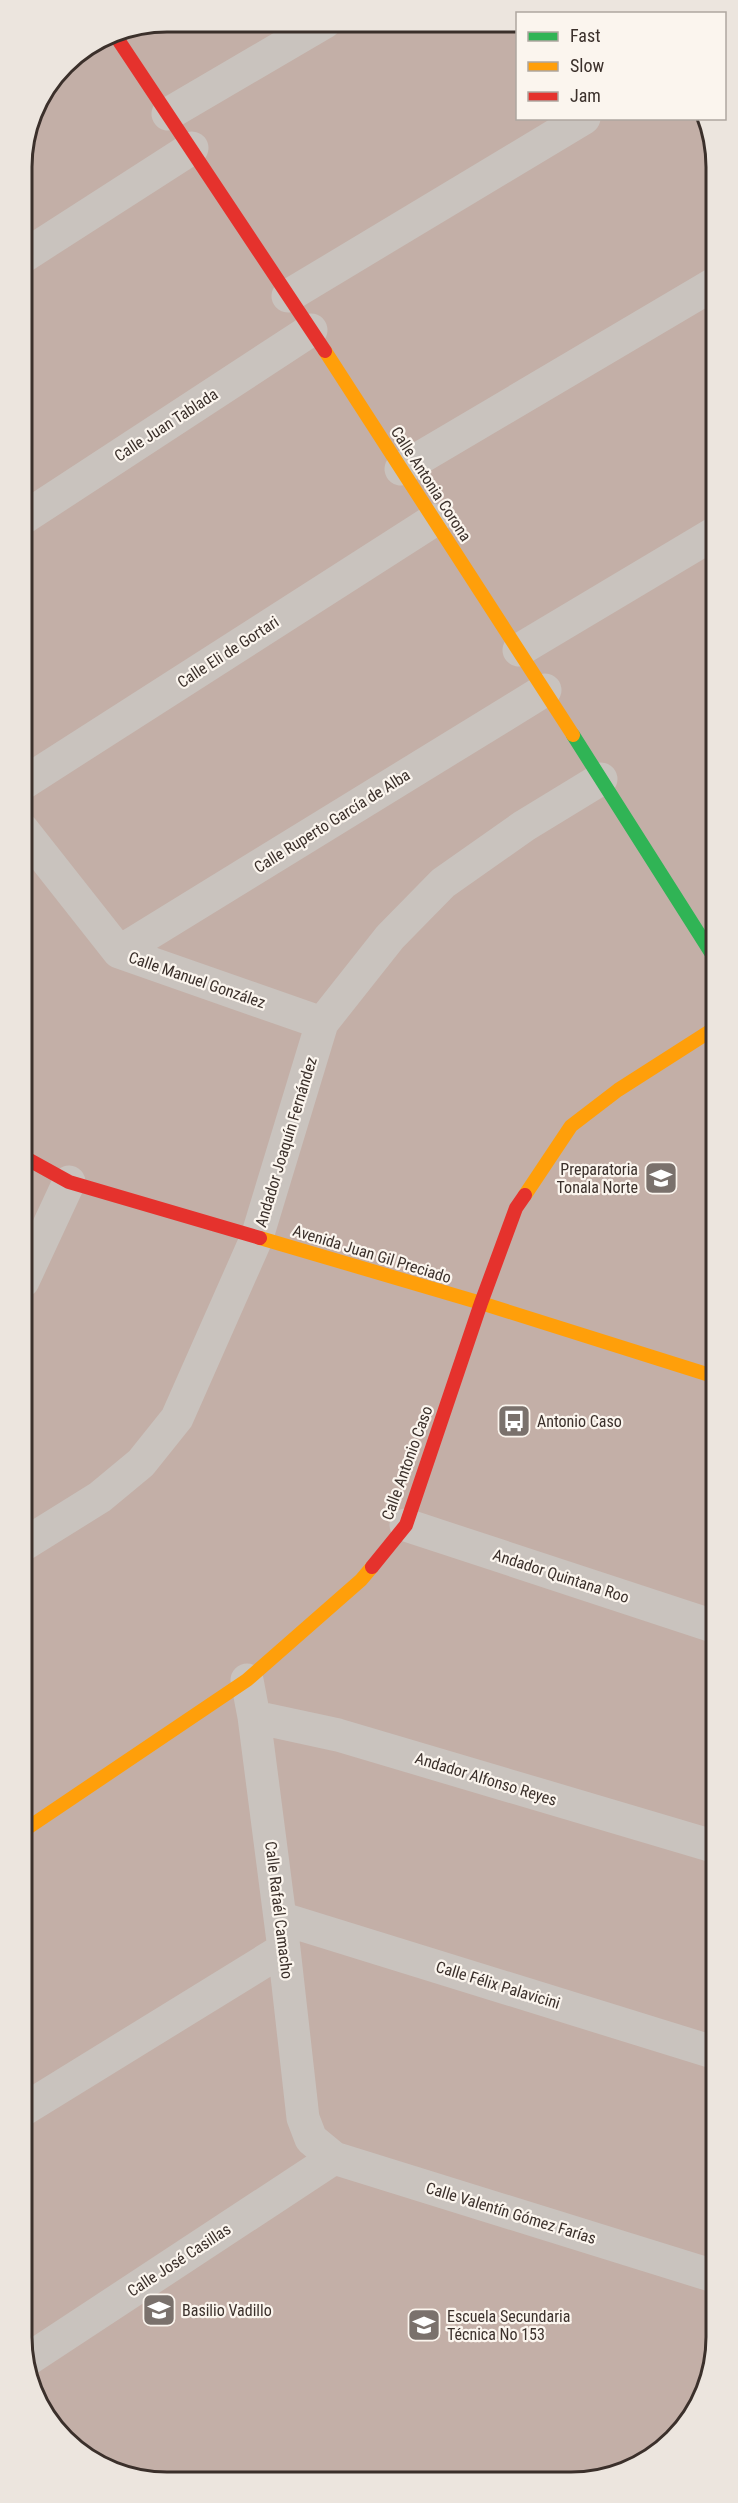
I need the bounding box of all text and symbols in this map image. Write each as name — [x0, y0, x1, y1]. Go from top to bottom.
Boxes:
legend — [516, 12, 726, 120]
text: Fast — [570, 25, 601, 46]
text: Slow — [570, 55, 605, 76]
text: Jam — [570, 85, 601, 106]
street label: Calle Juan Tablada — [111, 385, 221, 465]
street label: Calle Antonia Corona — [387, 423, 475, 545]
street label: Calle Eli de Gortari — [174, 612, 282, 692]
street label: Calle Ruperto García de Alba — [251, 765, 413, 877]
street label: Calle Manuel González — [126, 948, 268, 1012]
street label: Andador Joaquín Fernández — [251, 1055, 321, 1229]
place label: Preparatoria Tonala Norte — [557, 1160, 638, 1197]
school or university icon: Preparatoria Tonala Norte — [643, 1160, 679, 1196]
street label: Avenida Juan Gil Preciado — [291, 1221, 453, 1287]
street label: Calle Antonio Caso — [378, 1403, 436, 1523]
bus stop icon: Antonio Caso — [496, 1403, 532, 1439]
place label: Antonio Caso — [537, 1412, 622, 1431]
street label: Andador Quintana Roo — [491, 1545, 631, 1607]
street label: Andador Alfonso Reyes — [413, 1748, 559, 1810]
street label: Calle Rafaél Camacho — [261, 1840, 297, 1980]
street label: Calle Félix Palavicini — [434, 1957, 562, 2013]
street label: Calle Valentín Gómez Farías — [424, 2178, 598, 2248]
street label: Calle José Casillas — [124, 2219, 234, 2301]
school or university icon: Basilio Vadillo — [141, 2292, 177, 2328]
place label: Basilio Vadillo — [182, 2301, 272, 2320]
school or university icon: Escuela Secundaria Técnica No 153 — [406, 2307, 442, 2343]
place label: Escuela Secundaria Técnica No 153 — [447, 2307, 570, 2344]

